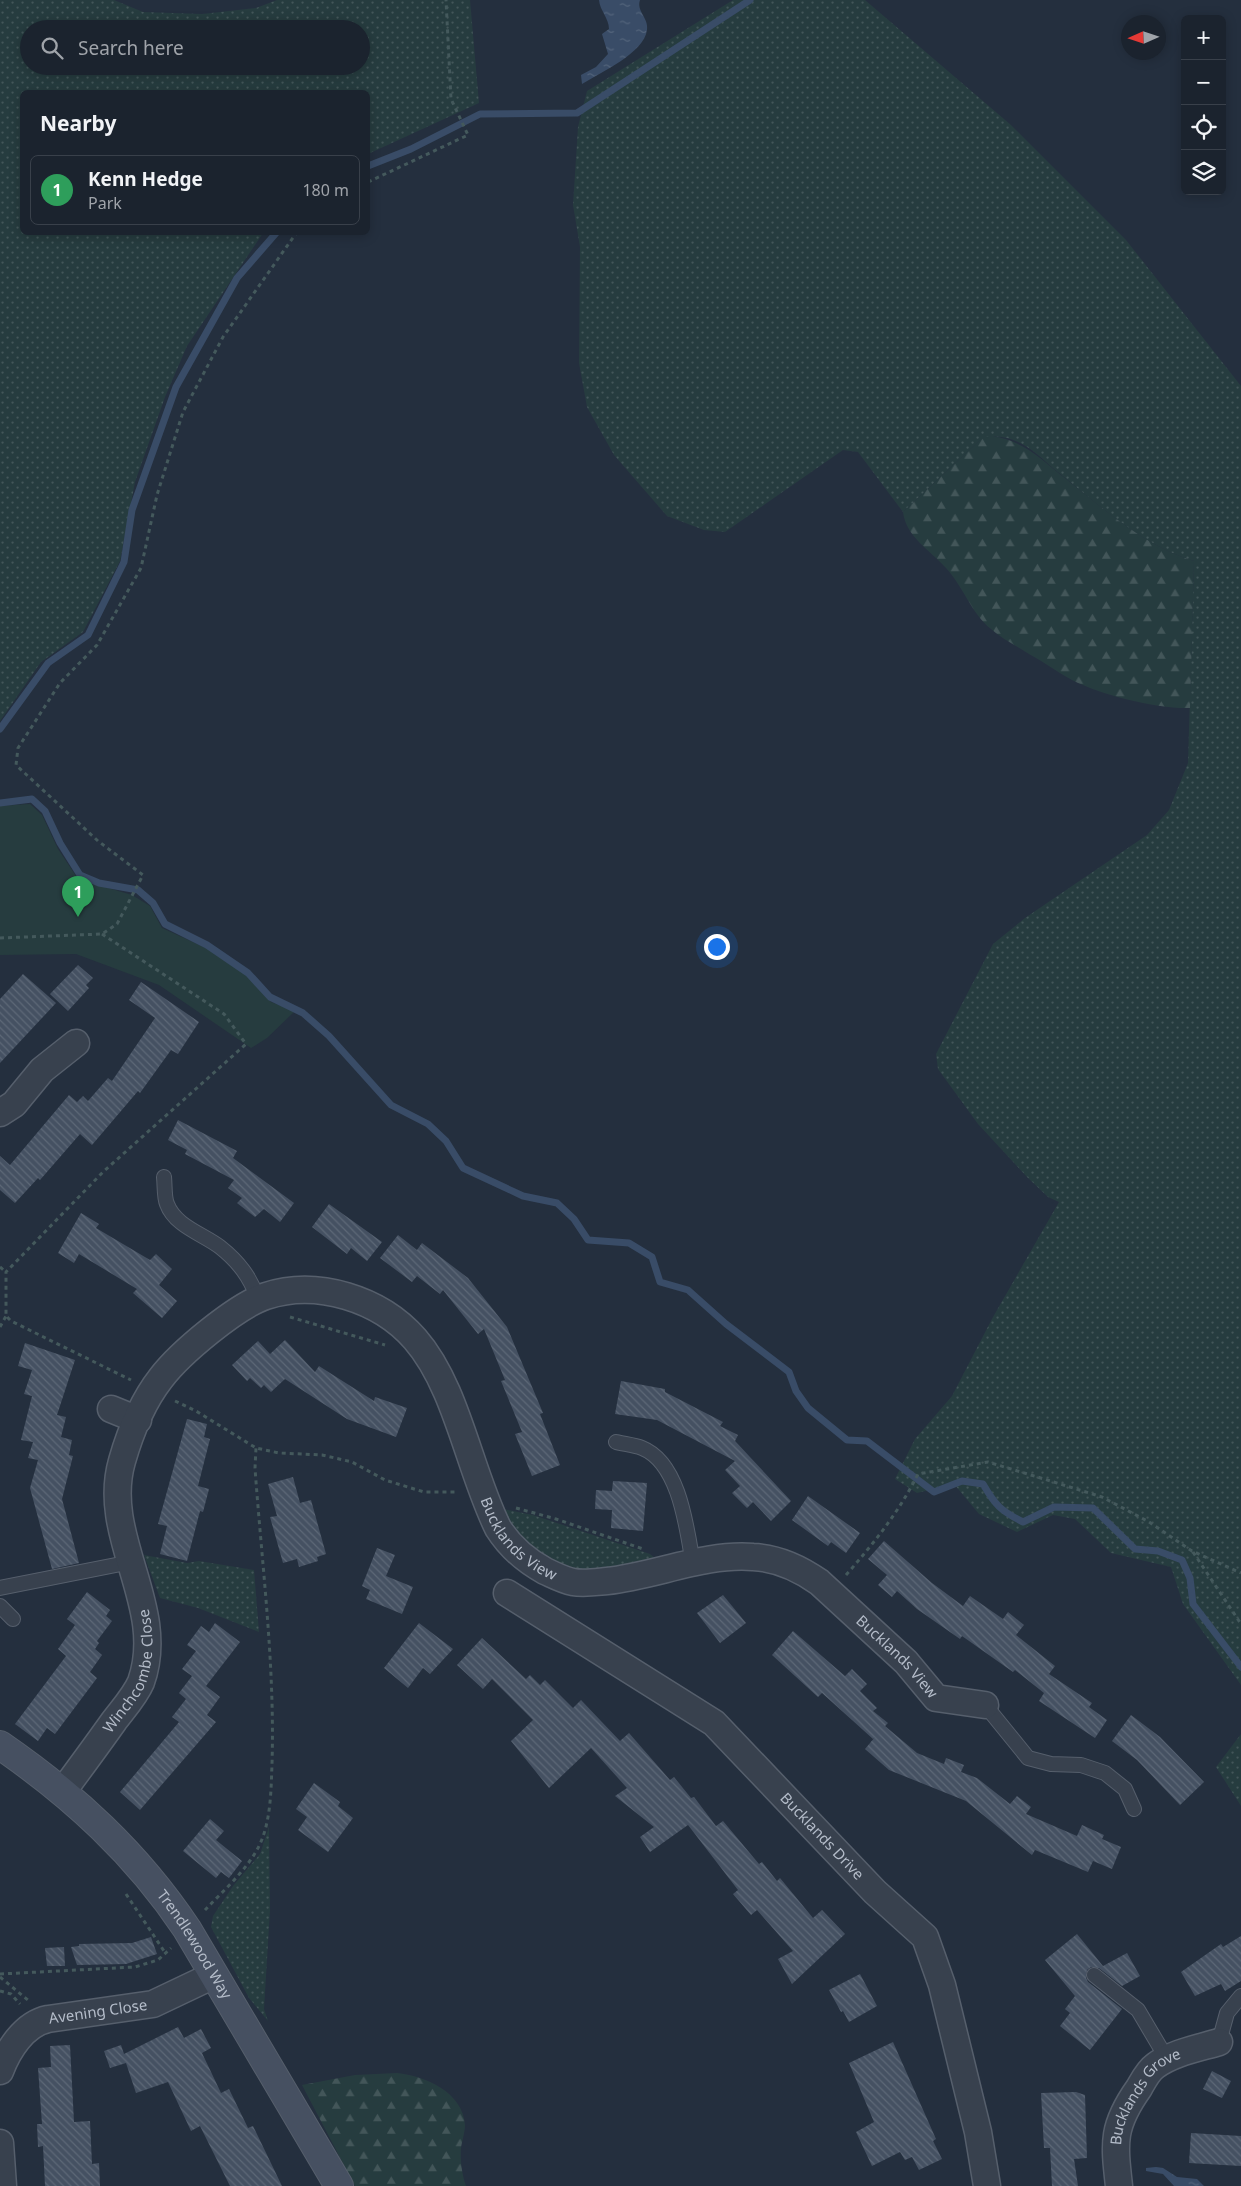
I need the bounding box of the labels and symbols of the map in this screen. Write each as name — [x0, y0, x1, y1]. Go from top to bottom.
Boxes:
north arrow — [1121, 15, 1166, 60]
pin: 1 — [62, 876, 94, 917]
your location — [704, 934, 730, 960]
street label: Bucklands View — [477, 1494, 561, 1584]
street label: Winchcombe Close — [98, 1608, 156, 1736]
street label: Bucklands View — [852, 1610, 943, 1702]
street label: Bucklands Drive — [776, 1788, 869, 1884]
street label: Trendlewood Way — [153, 1885, 237, 2002]
street label: Avening Close — [47, 1994, 148, 2028]
street label: Bucklands Grove — [1105, 2043, 1183, 2146]

